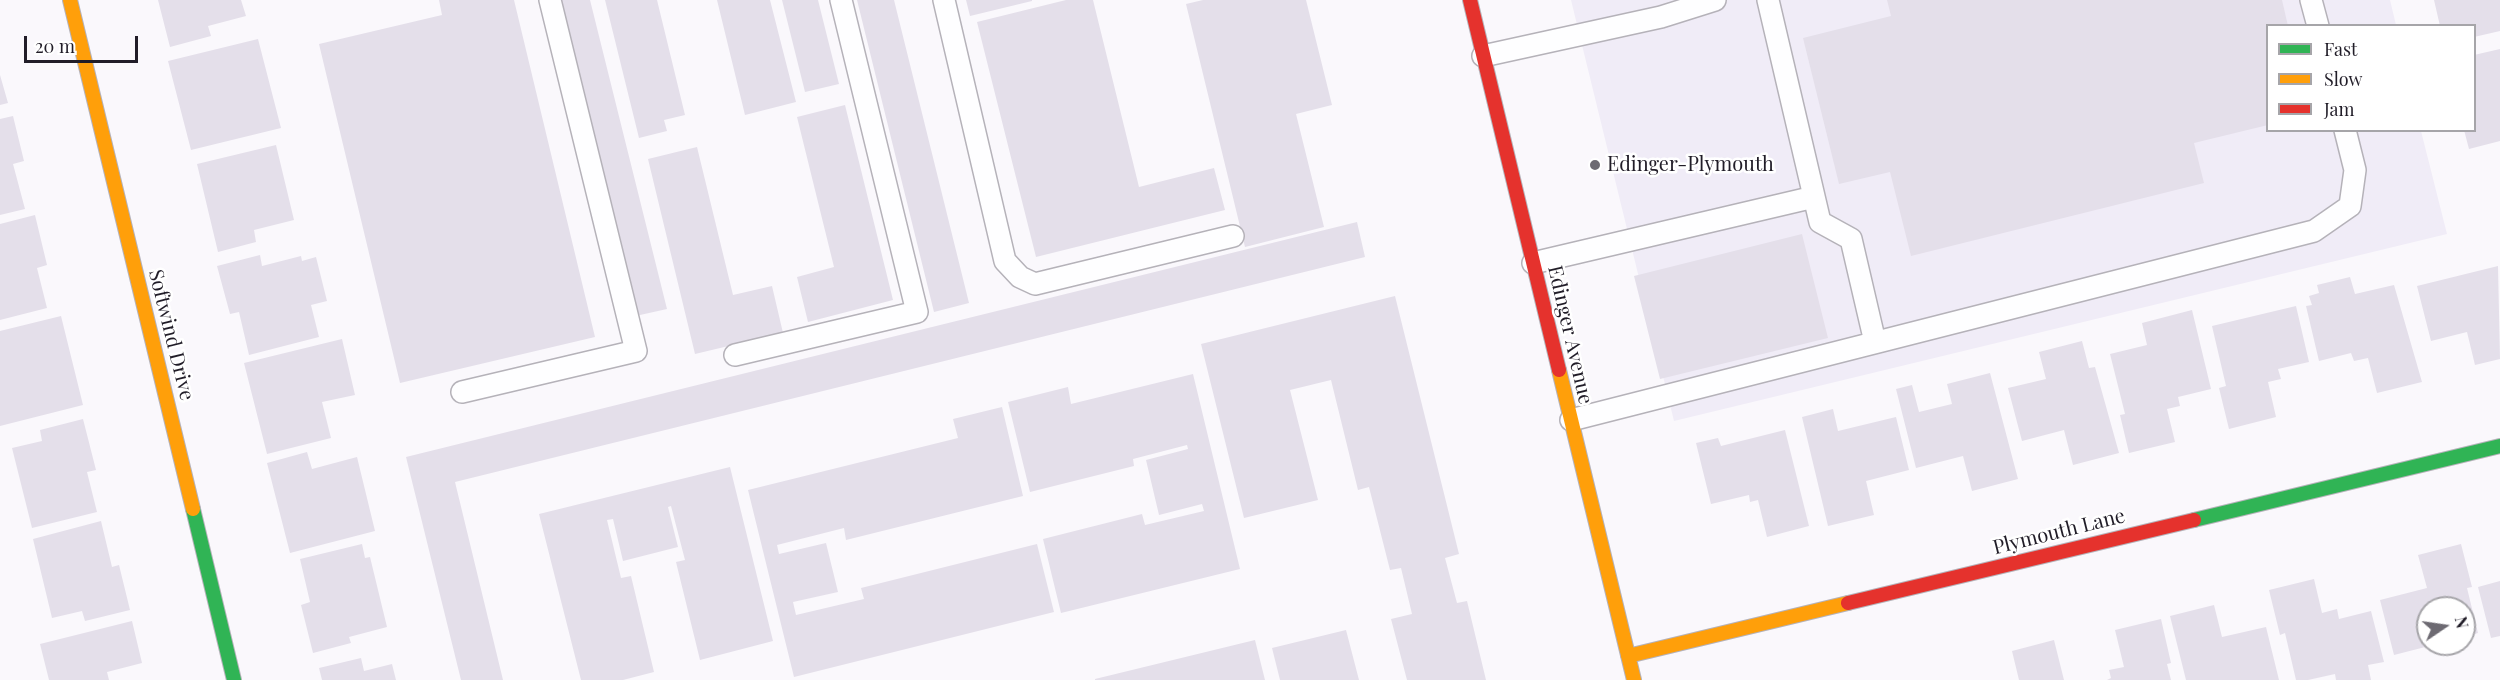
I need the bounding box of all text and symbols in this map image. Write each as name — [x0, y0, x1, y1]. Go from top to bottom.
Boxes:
scale bar — [27, 24, 141, 62]
legend — [2266, 24, 2476, 132]
text: 20 m — [35, 34, 75, 58]
text: Fast — [2324, 37, 2357, 61]
text: Slow — [2324, 67, 2362, 91]
text: Jam — [2324, 97, 2354, 121]
place label: Edinger-Plymouth — [1607, 153, 1774, 177]
marker: Edinger-Plymouth — [1588, 158, 1602, 172]
street label: Edinger Avenue — [1542, 263, 1598, 407]
street label: Softwind Drive — [143, 267, 199, 403]
street label: Plymouth Lane — [1990, 504, 2128, 560]
north arrow — [2416, 596, 2476, 656]
text: N — [2451, 614, 2474, 630]

